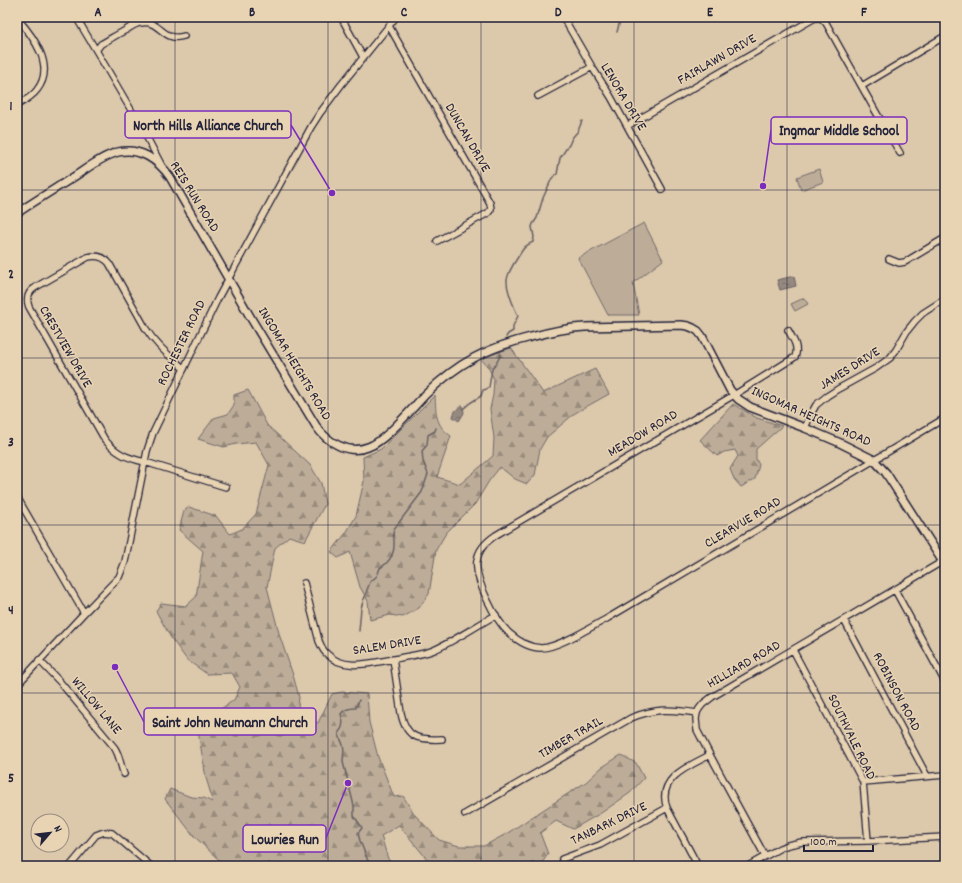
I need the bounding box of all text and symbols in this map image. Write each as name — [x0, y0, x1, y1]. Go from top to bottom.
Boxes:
text: A — [94, 4, 102, 23]
text: B — [249, 4, 255, 23]
text: C — [401, 4, 408, 23]
text: D — [555, 4, 562, 23]
text: E — [707, 4, 714, 23]
text: F — [861, 4, 867, 23]
street label: FAIRLAWN DRIVE — [674, 29, 761, 91]
street label: LENORA DRIVE — [595, 59, 652, 135]
text: 1 — [10, 98, 13, 117]
street label: DUNCAN DRIVE — [439, 100, 495, 177]
callout: North Hills Alliance Church — [125, 111, 291, 138]
text: North Hills Alliance Church — [133, 116, 283, 138]
callout: Ingmar Middle School — [771, 117, 907, 144]
text: Ingmar Middle School — [779, 121, 899, 143]
street label: REIS RUN ROAD — [164, 158, 224, 236]
text: 2 — [8, 266, 14, 285]
street label: ROCHESTER ROAD — [153, 297, 211, 389]
street label: CRESTVIEW DRIVE — [33, 302, 97, 392]
street label: INGOMAR HEIGHTS ROAD — [252, 304, 336, 424]
street label: JAMES DRIVE — [816, 342, 885, 396]
street label: INGOMAR HEIGHTS ROAD — [748, 382, 874, 452]
street label: MEADOW ROAD — [604, 405, 682, 463]
text: 3 — [8, 434, 14, 453]
street label: CLEARVUE ROAD — [701, 492, 785, 554]
text: 4 — [8, 602, 14, 621]
street label: SALEM DRIVE — [351, 631, 423, 661]
street label: HILLIARD ROAD — [704, 636, 784, 694]
street label: ROBINSON ROAD — [867, 649, 925, 735]
street label: WILLOW LANE — [66, 673, 126, 740]
street label: SOUTHVALE ROAD — [822, 691, 880, 783]
callout: Saint John Neumann Church — [144, 708, 316, 735]
street label: TIMBER TRAIL — [535, 711, 607, 764]
text: Saint John Neumann Church — [152, 713, 308, 735]
text: 5 — [8, 770, 14, 789]
street label: TANBARK DRIVE — [568, 797, 651, 851]
north arrow — [30, 813, 70, 853]
text: N — [49, 823, 66, 836]
callout: Lowries Run — [243, 825, 326, 852]
scale bar — [804, 827, 873, 853]
text: Lowries Run — [251, 830, 319, 852]
text: 100 m — [810, 834, 837, 851]

